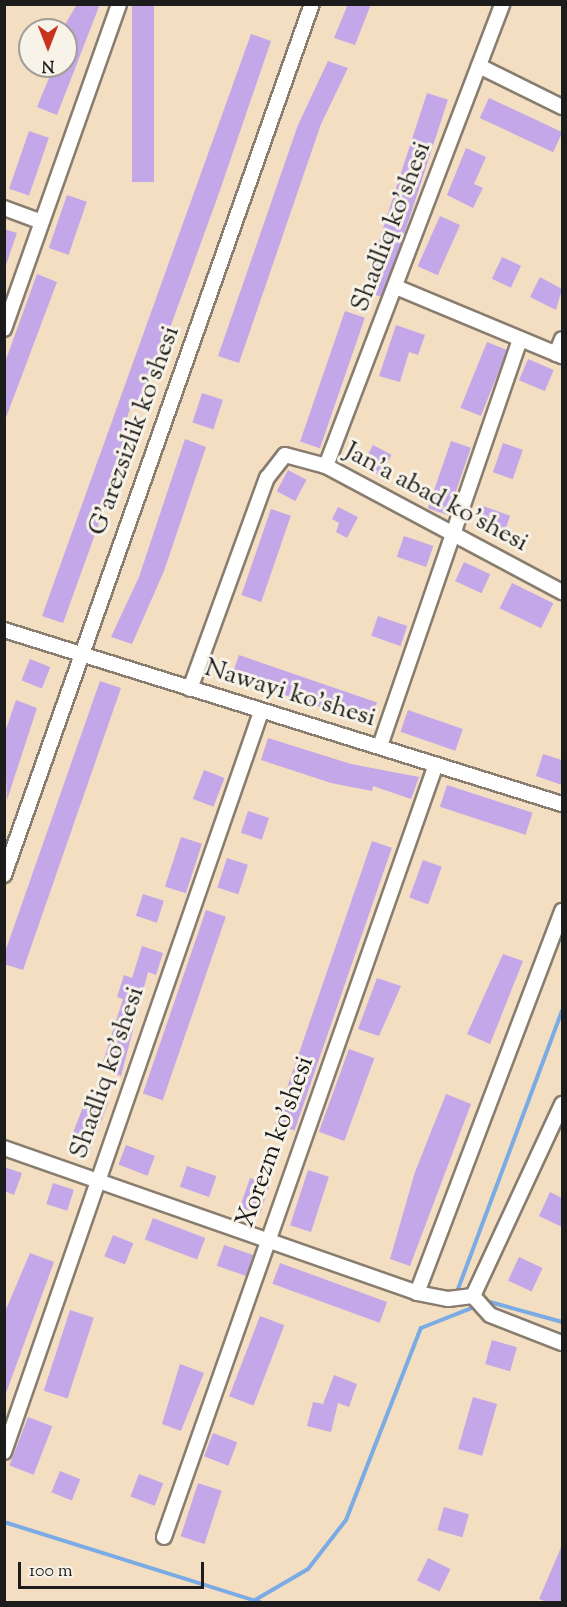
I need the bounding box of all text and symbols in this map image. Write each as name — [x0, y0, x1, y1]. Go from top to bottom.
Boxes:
north arrow — [18, 18, 78, 78]
text: N — [42, 53, 54, 76]
street label: Shadliq ko'shesi — [345, 137, 439, 317]
street label: G'arezsizlik ko'shesi — [83, 322, 187, 540]
street label: Jan'a abad ko'shesi — [339, 436, 533, 560]
street label: Nawayi ko'shesi — [201, 653, 379, 735]
street label: Shadliq ko'shesi — [64, 983, 152, 1163]
street label: Xorezm ko'shesi — [231, 1052, 321, 1232]
scale bar — [21, 1550, 207, 1588]
text: 100 m — [29, 1559, 73, 1585]

